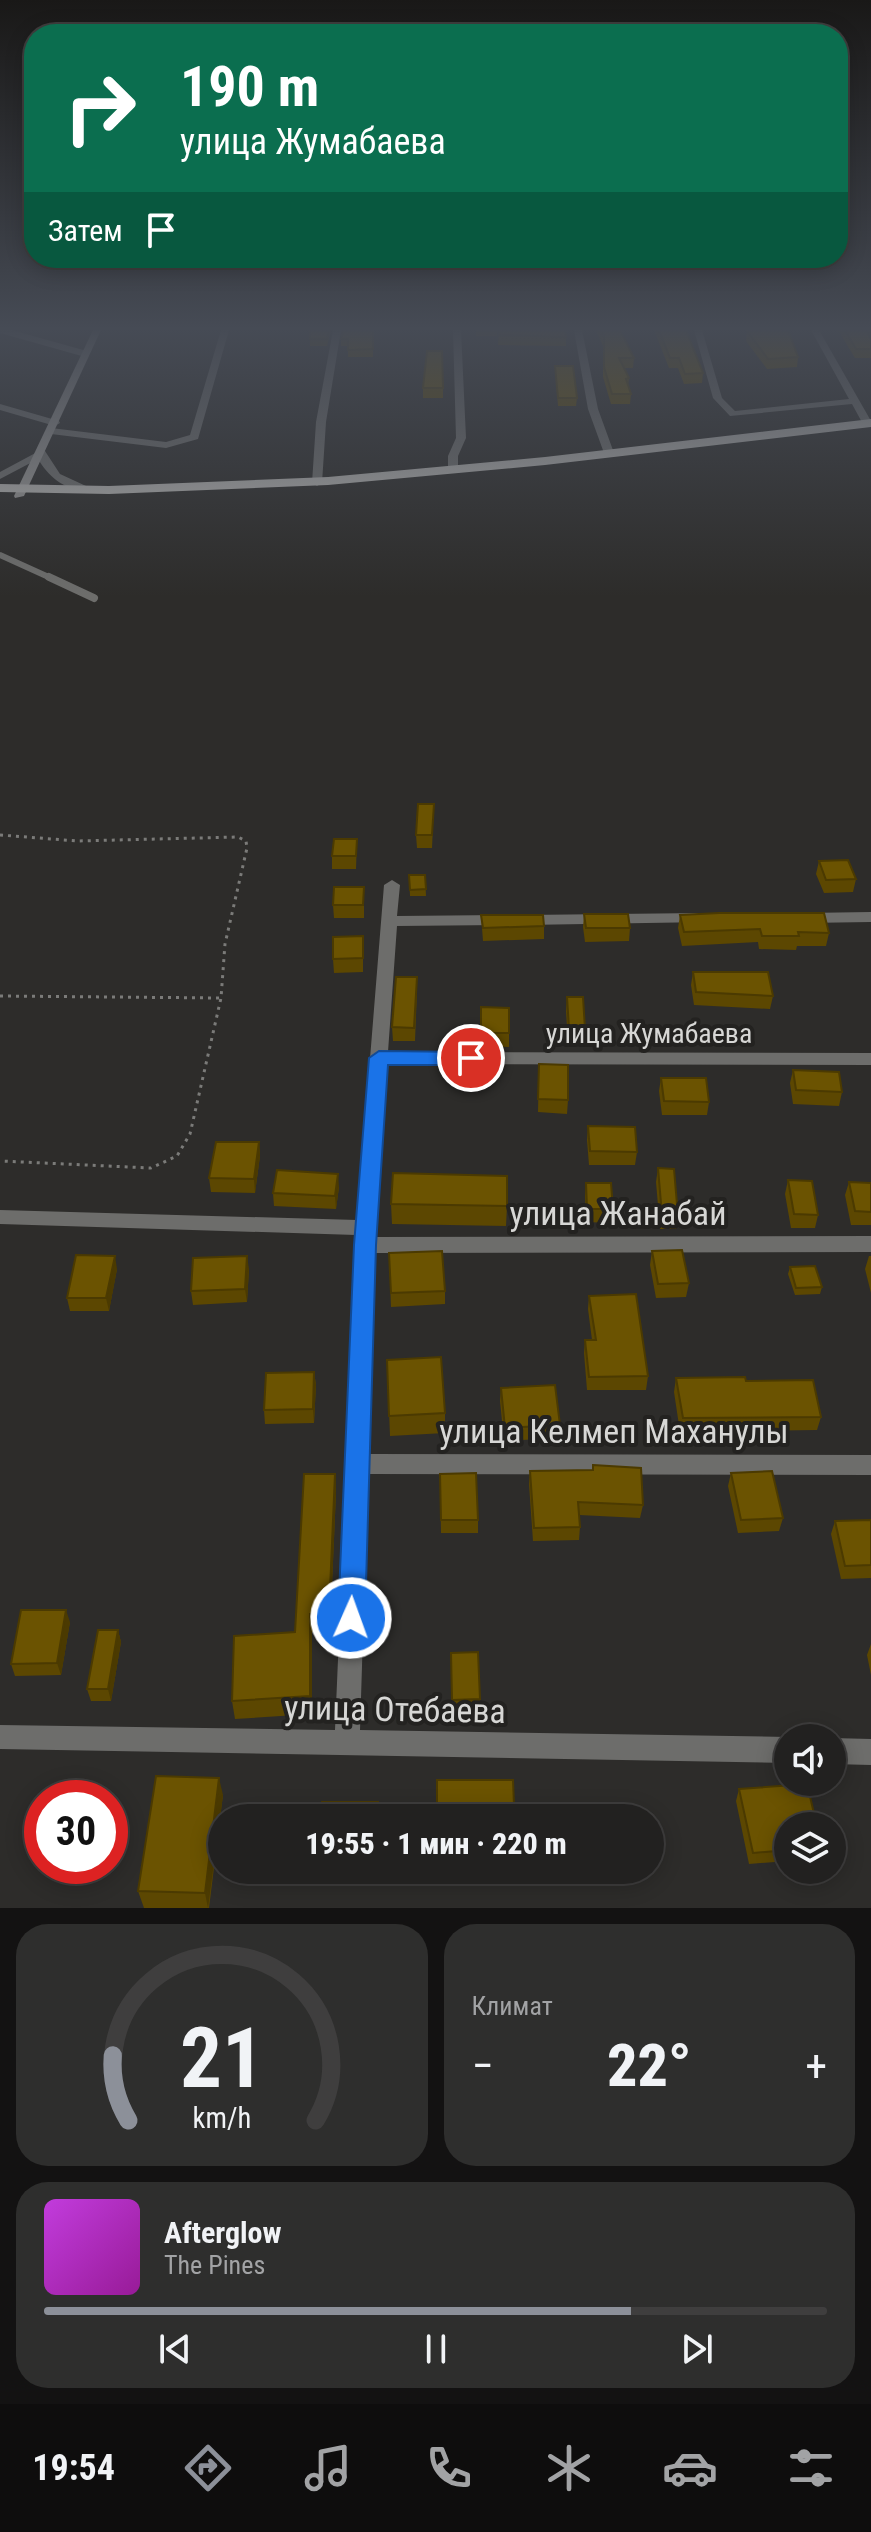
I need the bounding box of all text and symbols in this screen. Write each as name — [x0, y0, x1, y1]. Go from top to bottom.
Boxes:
text: 190 m — [180, 54, 319, 120]
icon: right — [48, 56, 152, 160]
text: улица Жумабаева — [180, 121, 446, 163]
icon: arrive — [139, 208, 183, 252]
text: Затем — [48, 213, 123, 248]
street label: улица Жумабаева — [546, 1017, 752, 1050]
pin — [437, 1024, 505, 1092]
icon: arrive — [449, 1036, 493, 1080]
street label: улица Жанабай — [510, 1193, 726, 1233]
street label: улица Келмеп Маханулы — [439, 1411, 789, 1451]
position arrow — [309, 1576, 393, 1660]
street label: улица Отебаева — [284, 1687, 506, 1731]
map controls — [774, 1724, 846, 1884]
button: sound — [774, 1724, 846, 1796]
speed limit sign: 30 — [24, 1780, 128, 1884]
button: layers — [774, 1812, 846, 1884]
text: 19:55 · 1 мин · 220 m — [305, 1826, 567, 1861]
text: Климат — [472, 1991, 553, 2021]
text: 21 — [180, 2010, 264, 2107]
text: 22° — [607, 2030, 692, 2101]
text: − — [472, 2040, 494, 2092]
text: + — [805, 2040, 827, 2092]
text: km/h — [192, 2101, 251, 2135]
text: Afterglow — [164, 2215, 282, 2250]
text: The Pines — [164, 2250, 265, 2280]
icon: previous — [153, 2327, 197, 2371]
icon: pause — [414, 2327, 458, 2371]
icon: next — [675, 2327, 719, 2371]
icon: directions — [180, 2440, 236, 2496]
icon: music — [300, 2440, 356, 2496]
icon: phone — [421, 2440, 477, 2496]
icon: climate — [541, 2440, 597, 2496]
icon: car — [662, 2440, 718, 2496]
icon: filters — [783, 2440, 839, 2496]
text: 19:54 — [32, 2447, 115, 2489]

